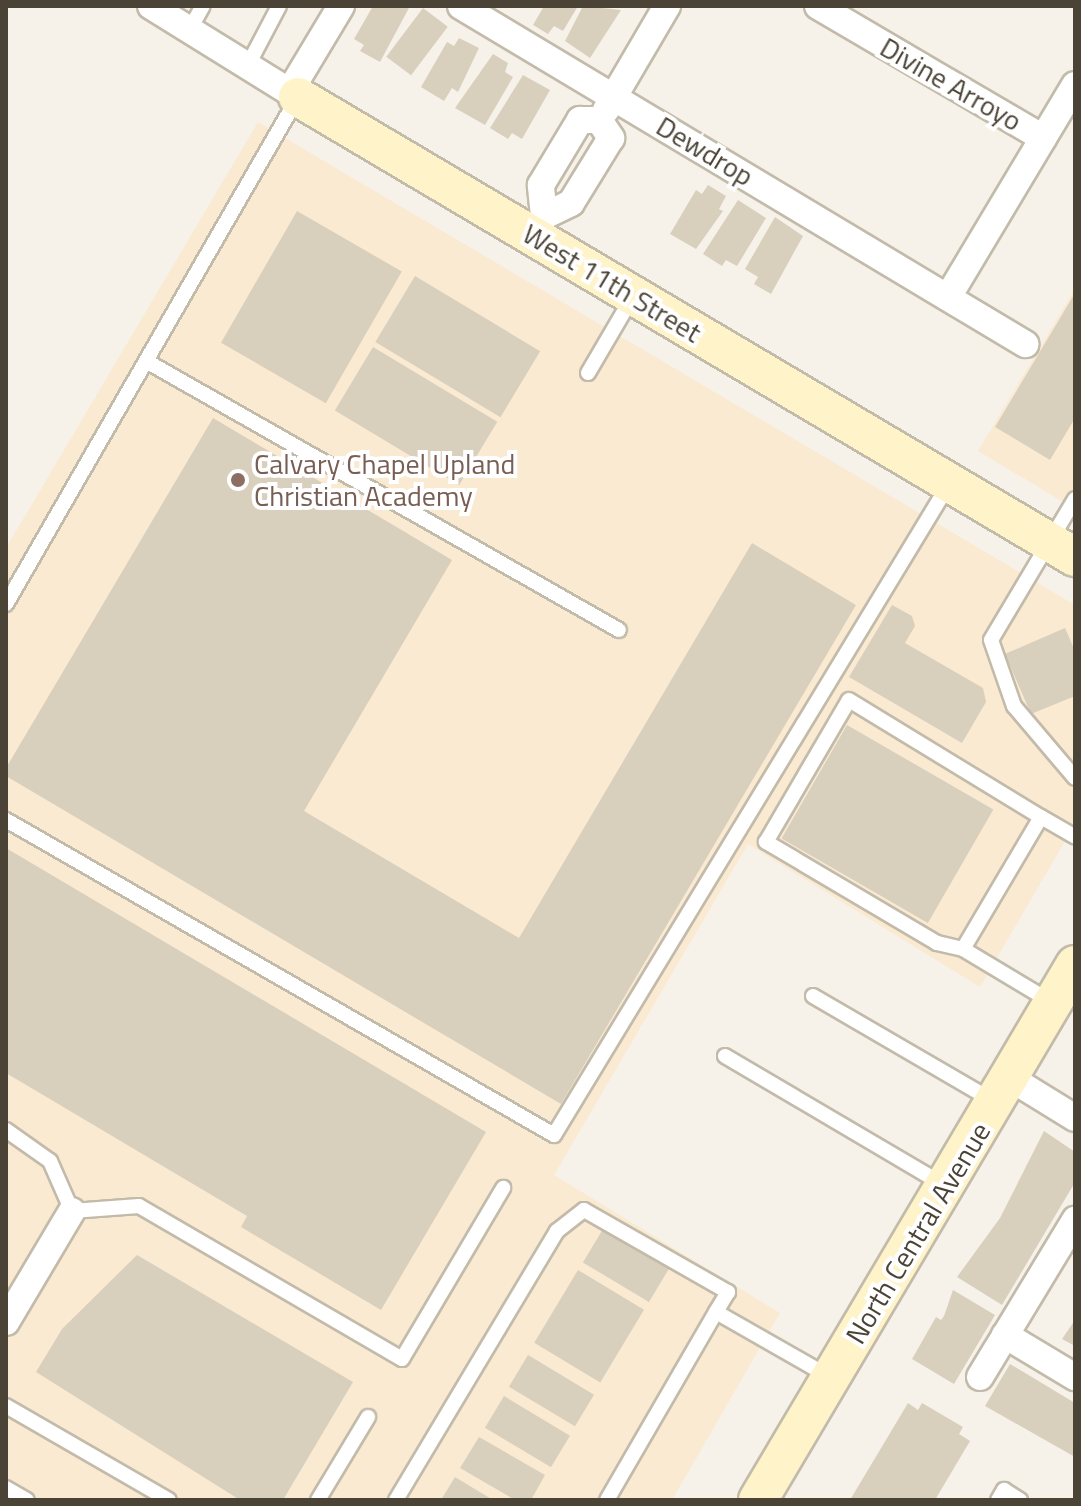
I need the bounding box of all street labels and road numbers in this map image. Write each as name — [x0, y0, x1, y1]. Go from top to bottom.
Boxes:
street label: Divine Arroyo — [874, 30, 1028, 138]
street label: Dewdrop — [650, 109, 760, 193]
street label: West 11th Street — [517, 217, 707, 349]
street label: North Central Avenue — [839, 1116, 997, 1350]

